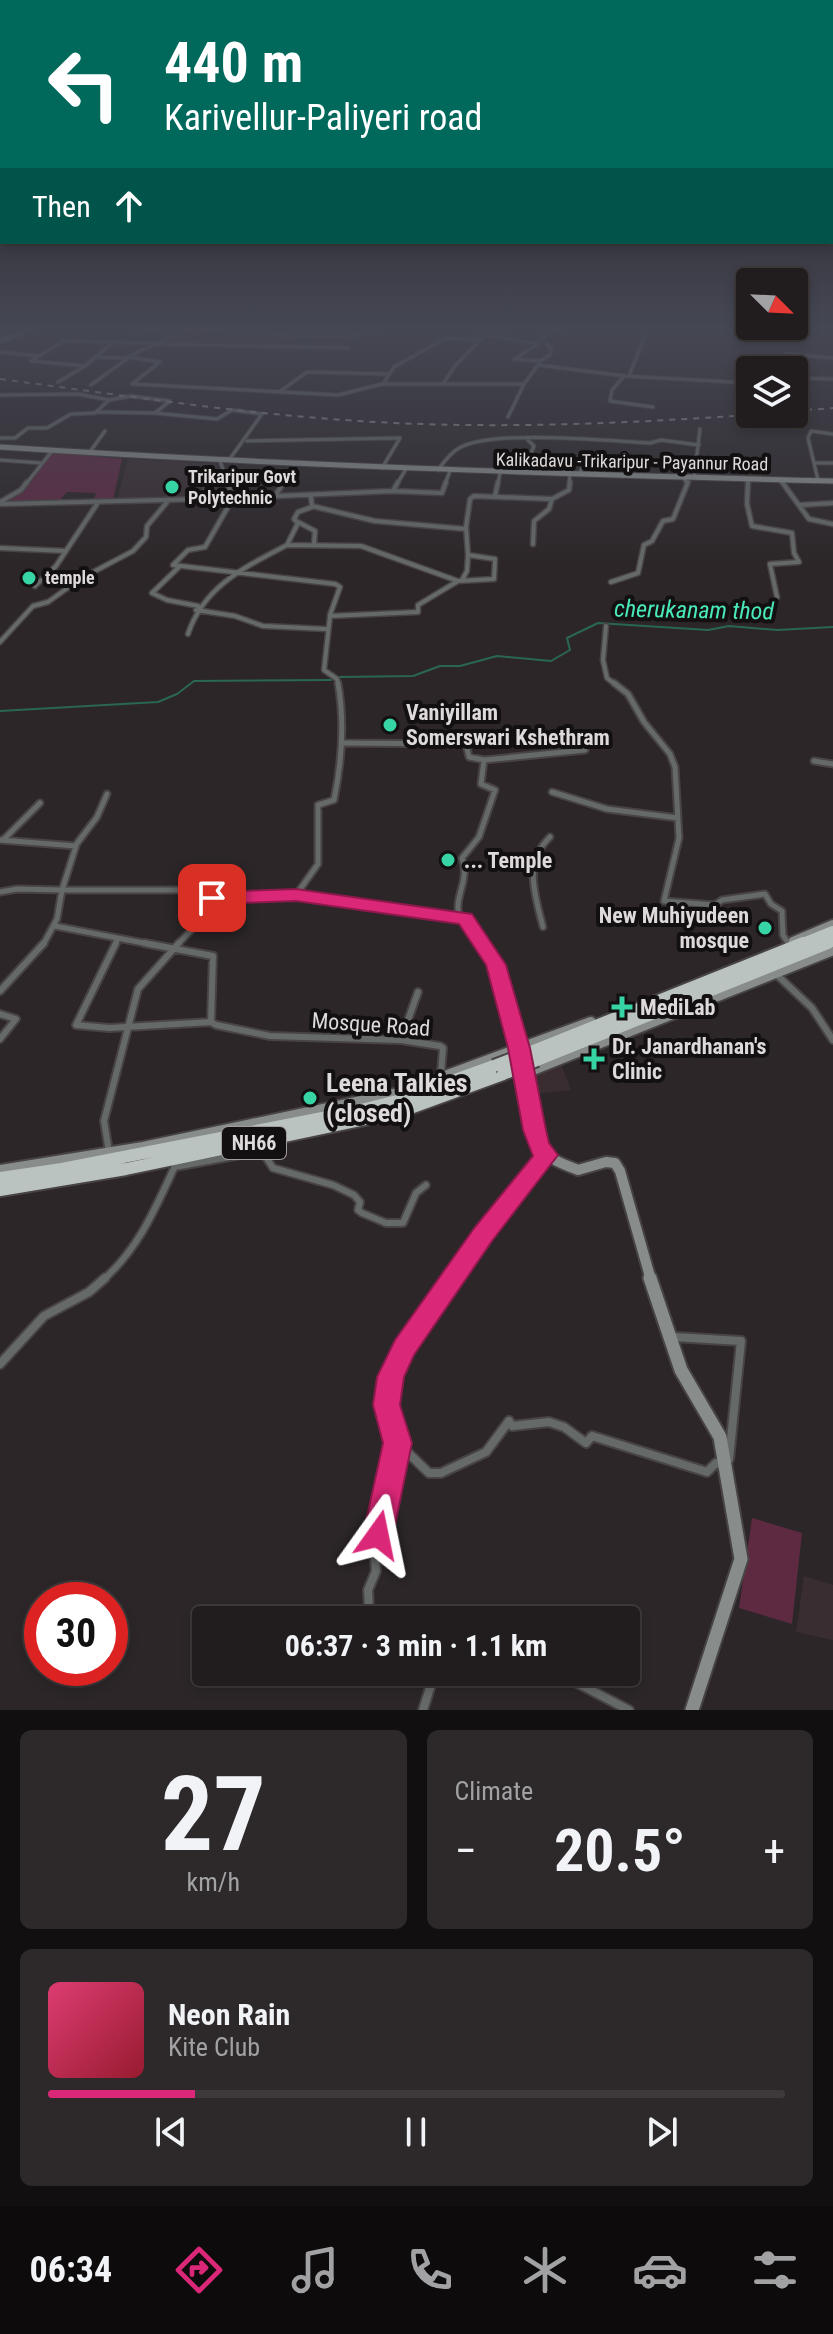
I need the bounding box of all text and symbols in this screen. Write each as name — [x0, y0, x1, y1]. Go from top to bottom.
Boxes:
text: 440 m — [164, 30, 303, 96]
icon: left — [32, 32, 136, 136]
text: Karivellur-Paliyeri road — [164, 97, 482, 139]
icon: ahead — [107, 184, 151, 228]
text: Then — [32, 189, 91, 224]
north arrow — [736, 268, 808, 340]
map controls — [736, 268, 808, 428]
button: layers — [736, 356, 808, 428]
street label: Kalikadavu -Trikaripur - Payannur Road — [496, 449, 768, 474]
place label: Trikaripur Govt Polytechnic — [188, 466, 297, 508]
marker: Trikaripur Govt Polytechnic — [163, 478, 181, 496]
place label: temple — [45, 567, 95, 588]
marker: temple — [20, 569, 38, 587]
water label: cherukanam thod — [614, 595, 775, 625]
place label: Vaniyillam Somerswari Kshethram — [406, 700, 610, 750]
marker: Vaniyillam Somerswari Kshethram — [381, 716, 399, 734]
place label: ... Temple — [464, 848, 552, 873]
marker: ... Temple — [439, 851, 457, 869]
pin — [178, 864, 246, 932]
icon: arrive — [190, 876, 234, 920]
place label: New Muhiyudeen mosque — [599, 903, 749, 953]
marker: New Muhiyudeen mosque — [756, 919, 774, 937]
place label: MediLab — [640, 995, 716, 1020]
marker: MediLab — [611, 996, 633, 1018]
street label: Mosque Road — [311, 1008, 431, 1041]
place label: Dr. Janardhanan's Clinic — [612, 1034, 767, 1084]
marker: Dr. Janardhanan's Clinic — [583, 1048, 605, 1070]
place label: Leena Talkies (closed) — [326, 1068, 468, 1128]
marker: Leena Talkies (closed) — [301, 1089, 319, 1107]
road number: NH66 — [222, 1127, 286, 1159]
position arrow — [336, 1493, 420, 1577]
speed limit sign: 30 — [24, 1582, 128, 1686]
text: 06:37 · 3 min · 1.1 km — [285, 1628, 547, 1663]
text: 27 — [161, 1754, 266, 1875]
text: Climate — [455, 1776, 533, 1806]
text: 20.5° — [554, 1815, 686, 1886]
text: − — [455, 1825, 477, 1877]
text: + — [763, 1825, 785, 1877]
text: km/h — [187, 1867, 240, 1897]
text: Neon Rain — [168, 1997, 290, 2032]
text: Kite Club — [168, 2032, 260, 2062]
icon: previous — [149, 2110, 193, 2154]
icon: pause — [394, 2110, 438, 2154]
icon: next — [640, 2110, 684, 2154]
icon: directions — [171, 2242, 227, 2298]
icon: music — [287, 2242, 343, 2298]
icon: phone — [402, 2242, 458, 2298]
icon: climate — [517, 2242, 573, 2298]
icon: car — [632, 2242, 688, 2298]
icon: filters — [747, 2242, 803, 2298]
text: 06:34 — [30, 2249, 112, 2291]

